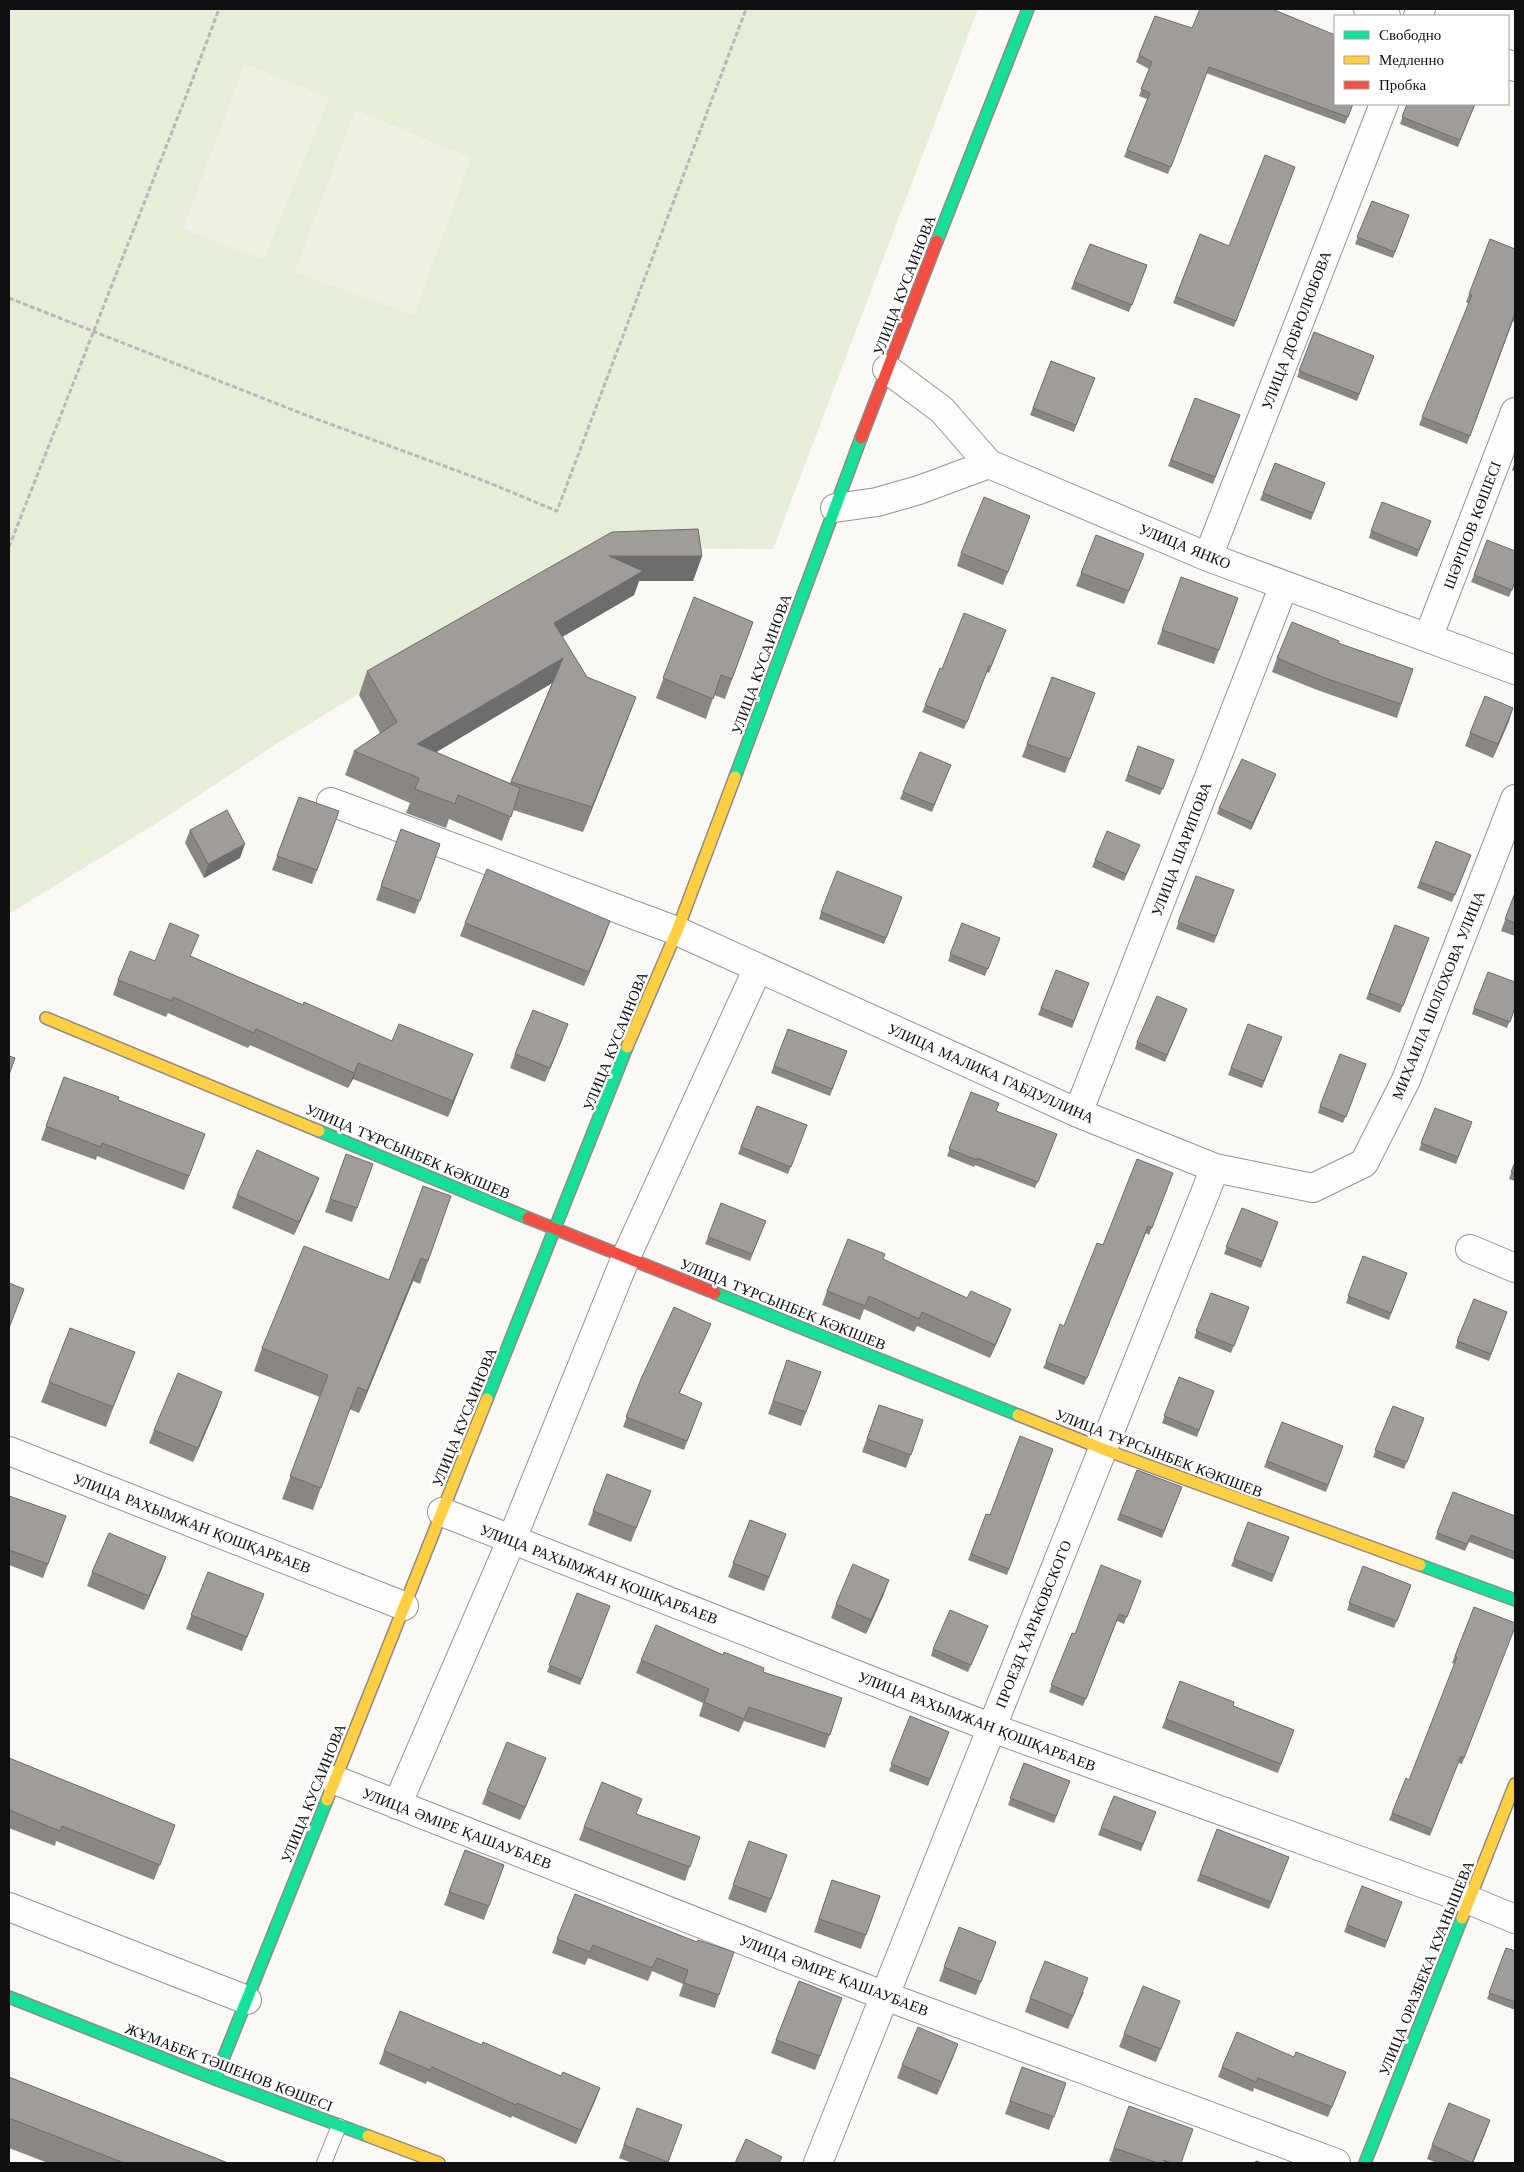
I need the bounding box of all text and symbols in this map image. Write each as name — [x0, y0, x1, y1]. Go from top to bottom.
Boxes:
legend — [1334, 15, 1509, 105]
text: Свободно — [1379, 25, 1441, 44]
text: Медленно — [1379, 50, 1444, 69]
text: Пробка — [1379, 75, 1427, 94]
street label: УЛИЦА КУСАИНОВА — [868, 212, 940, 358]
street label: УЛИЦА ДОБРОЛЮБОВА — [1257, 248, 1335, 412]
street label: ШӘРІПОВ КӨШЕСІ — [1439, 458, 1505, 592]
street label: УЛИЦА ЯНКО — [1136, 519, 1234, 573]
street label: УЛИЦА КУСАИНОВА — [727, 591, 795, 737]
street label: УЛИЦА ШАРИПОВА — [1147, 779, 1215, 919]
street label: МИХАИЛА ШОЛОХОВА УЛИЦА — [1387, 888, 1489, 1102]
street label: УЛИЦА КУСАИНОВА — [578, 968, 652, 1114]
street label: УЛИЦА МАЛИКА ГАБДУЛЛИНА — [885, 1019, 1097, 1127]
street label: УЛИЦА ТҰРСЫНБЕК КӘКІШЕВ — [303, 1099, 513, 1203]
street label: УЛИЦА ТҰРСЫНБЕК КӘКІШЕВ — [677, 1254, 889, 1354]
street label: УЛИЦА КУСАИНОВА — [427, 1344, 501, 1490]
street label: УЛИЦА ТҰРСЫНБЕК КӘКІШЕВ — [1053, 1405, 1265, 1501]
street label: УЛИЦА РАХЫМЖАН ҚОШҚАРБАЕВ — [70, 1469, 314, 1577]
street label: УЛИЦА РАХЫМЖАН ҚОШҚАРБАЕВ — [477, 1520, 721, 1628]
street label: ПРОЕЗД ХАРЬКОВСКОГО — [991, 1537, 1075, 1711]
street label: УЛИЦА РАХЫМЖАН ҚОШҚАРБАЕВ — [855, 1667, 1099, 1775]
street label: УЛИЦА КУСАИНОВА — [276, 1720, 350, 1866]
street label: УЛИЦА ӘМІРЕ ҚАШАУБАЕВ — [360, 1783, 554, 1873]
street label: УЛИЦА ОРАЗБЕКА КУАНЫШЕВА — [1374, 1857, 1478, 2078]
street label: УЛИЦА ӘМІРЕ ҚАШАУБАЕВ — [737, 1930, 931, 2020]
street label: ЖҰМАБЕК ТӘШЕНОВ КӨШЕСІ — [122, 2019, 336, 2115]

